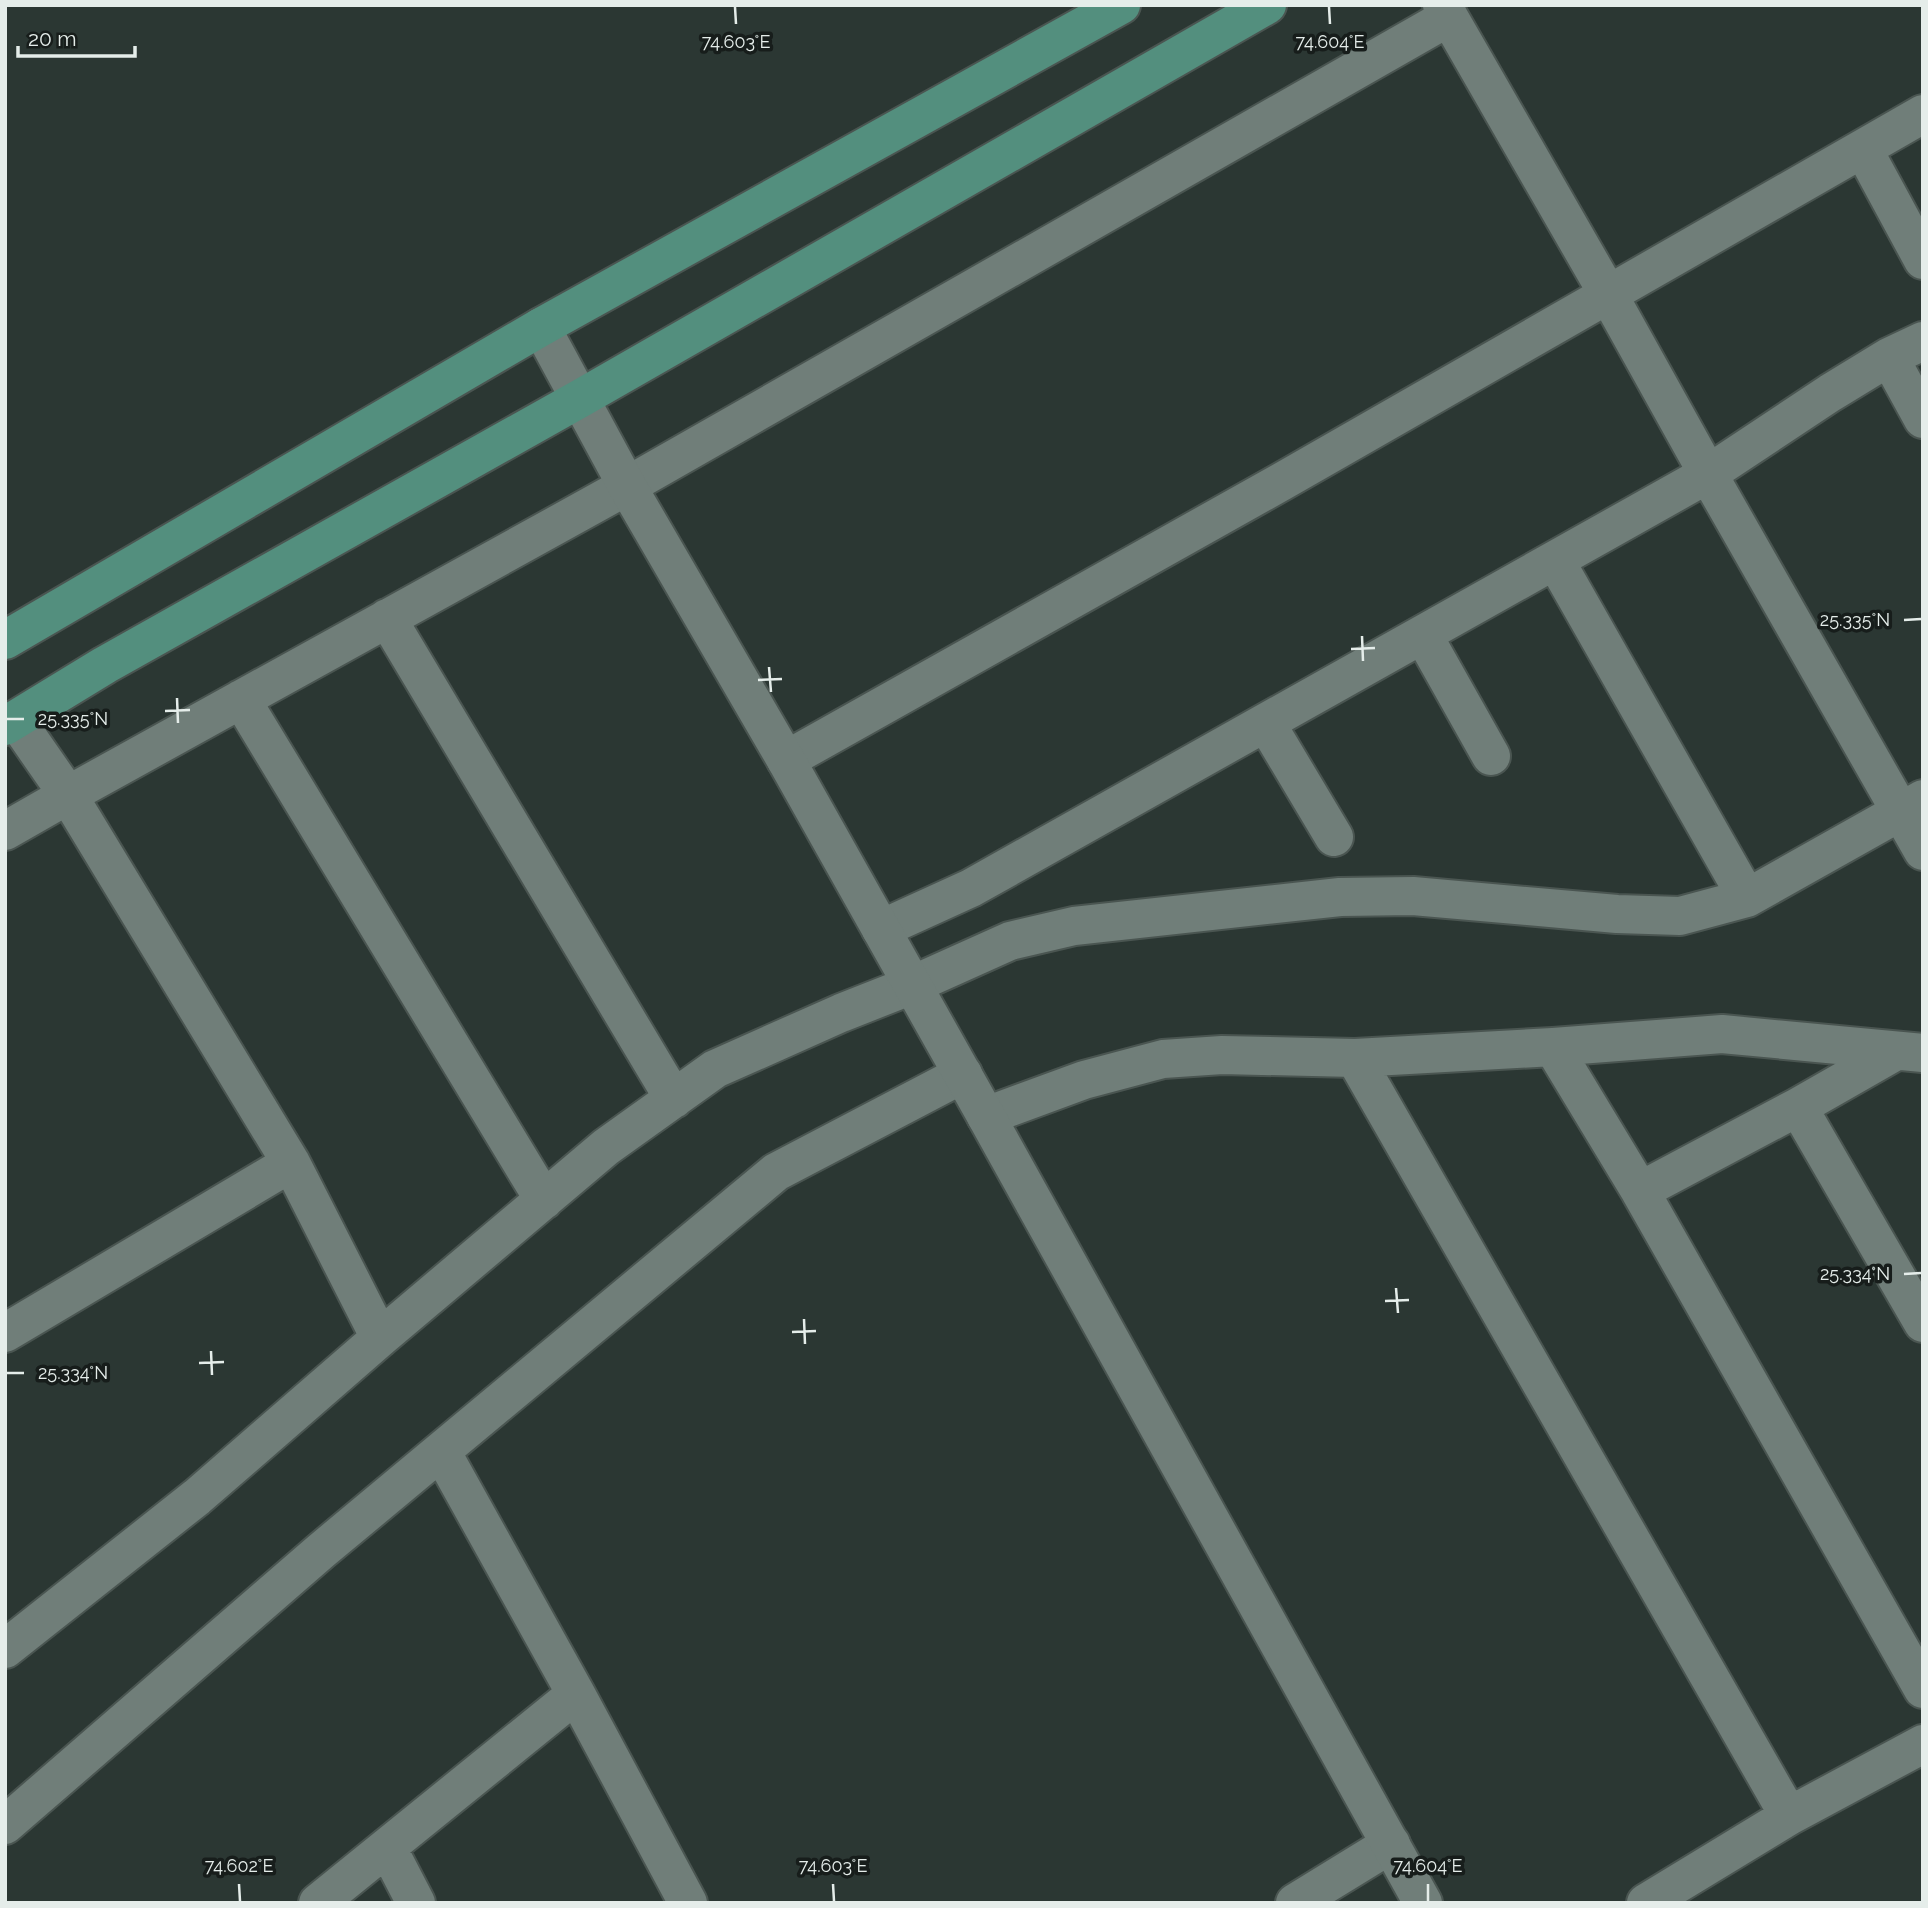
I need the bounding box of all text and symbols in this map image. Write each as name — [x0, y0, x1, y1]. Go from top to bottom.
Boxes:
scale bar — [18, 14, 135, 58]
text: 20 m — [28, 26, 76, 51]
text: 74.603°E — [702, 31, 770, 52]
text: 74.604°E — [1295, 31, 1365, 52]
text: 25.335°N — [1820, 609, 1890, 630]
text: 25.335°N — [38, 708, 108, 729]
text: 25.334°N — [1820, 1263, 1890, 1284]
text: 25.334°N — [38, 1362, 108, 1383]
text: 74.602°E — [205, 1855, 273, 1876]
text: 74.603°E — [799, 1855, 867, 1876]
text: 74.604°E — [1393, 1855, 1463, 1876]

